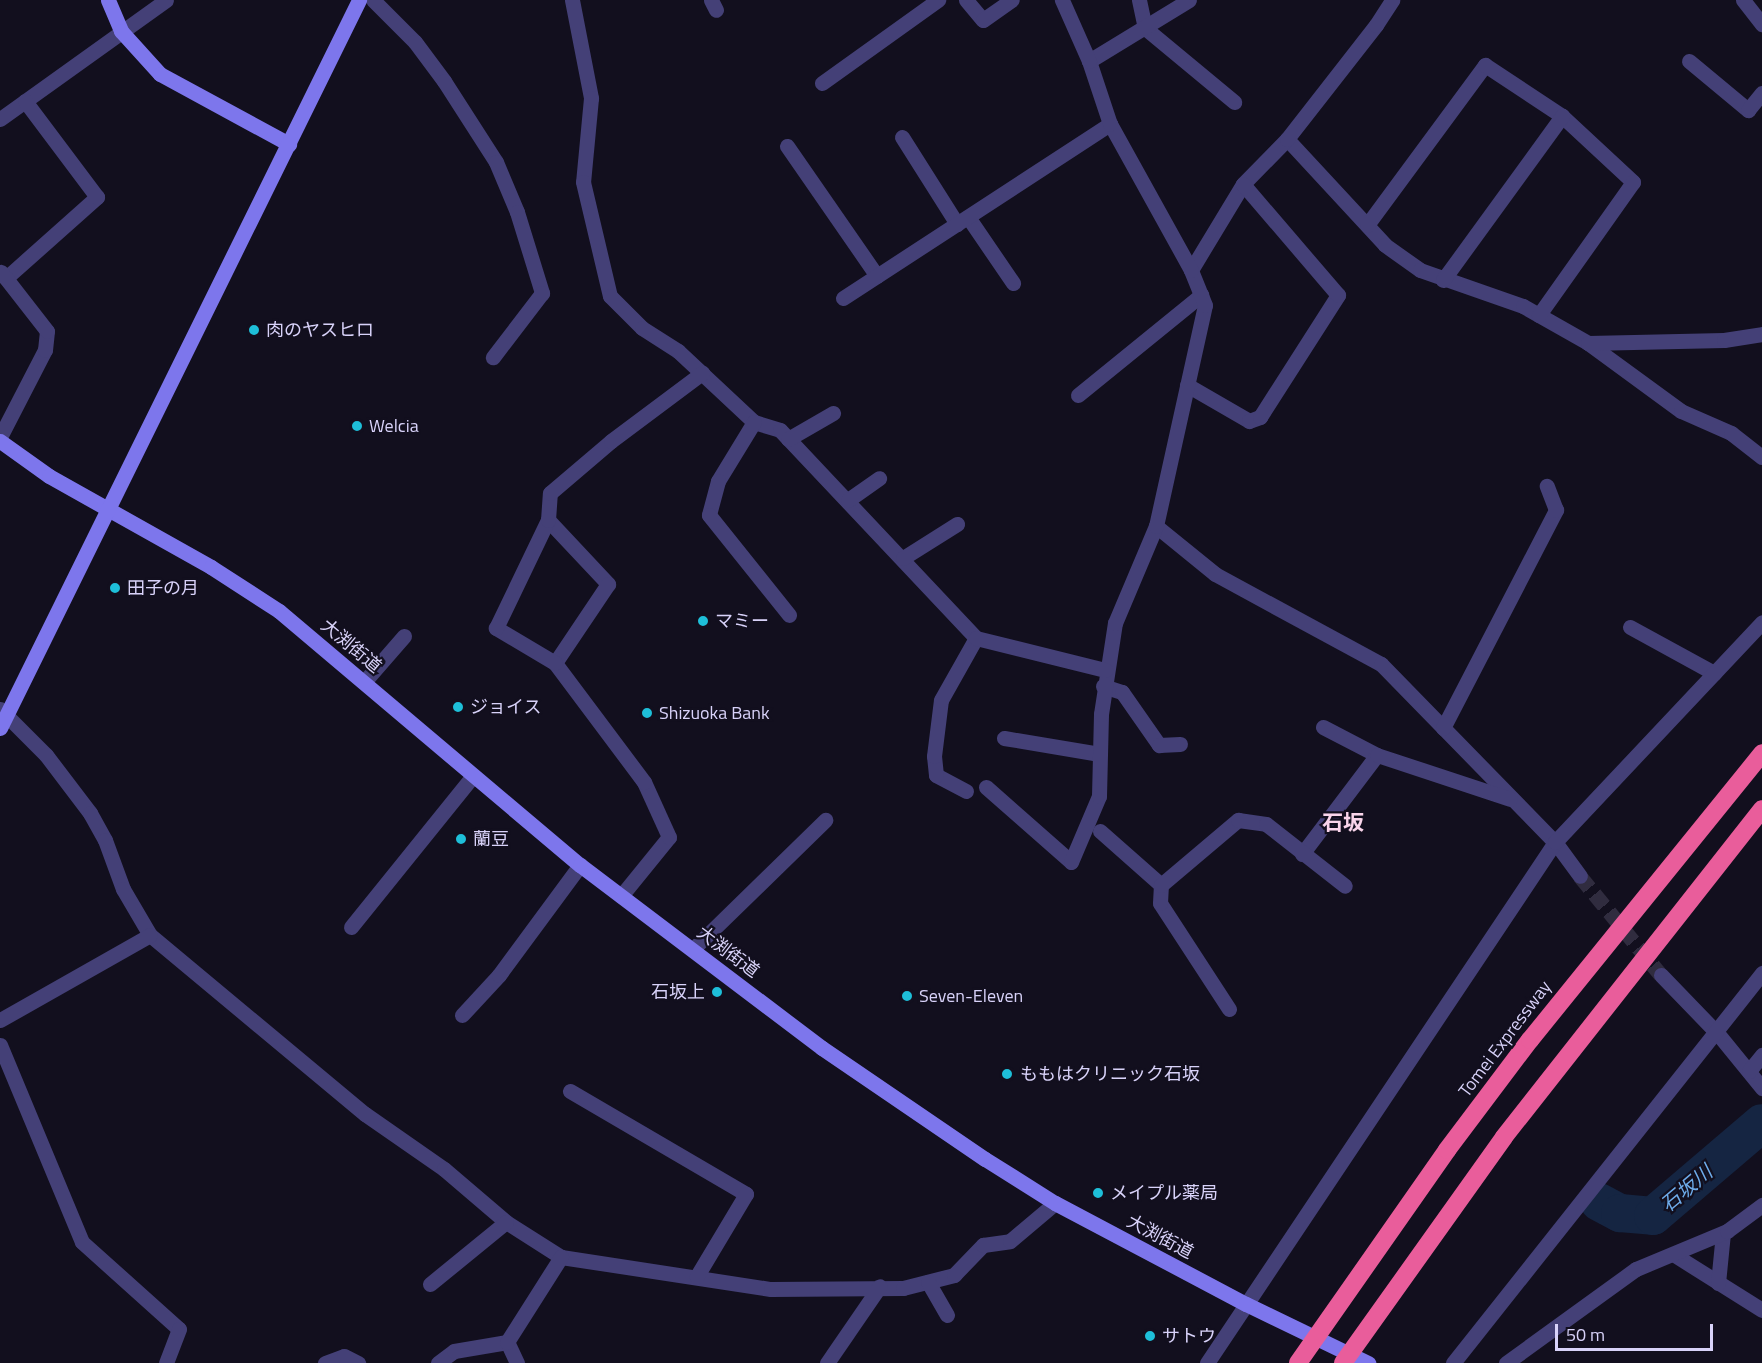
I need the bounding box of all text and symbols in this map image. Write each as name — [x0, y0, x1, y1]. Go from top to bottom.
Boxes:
place label: 肉のヤスヒロ — [266, 319, 374, 341]
marker: 肉のヤスヒロ — [247, 323, 261, 337]
place label: Welcia — [369, 415, 419, 437]
marker: Welcia — [350, 419, 364, 433]
place label: 田子の月 — [127, 577, 199, 599]
marker: 田子の月 — [108, 581, 122, 595]
place label: マミー — [715, 610, 769, 632]
marker: マミー — [696, 614, 710, 628]
street label: 大渕街道 — [316, 615, 386, 677]
place label: ジョイス — [470, 696, 542, 718]
marker: ジョイス — [451, 700, 465, 714]
place label: Shizuoka Bank — [659, 702, 770, 724]
marker: Shizuoka Bank — [640, 706, 654, 720]
district label: 石坂 — [1322, 809, 1364, 835]
place label: 蘭豆 — [473, 828, 509, 850]
marker: 蘭豆 — [454, 832, 468, 846]
street label: 大渕街道 — [693, 922, 763, 982]
street label: Tomei Expressway — [1454, 977, 1556, 1101]
place label: 石坂上 — [651, 981, 705, 1003]
marker: 石坂上 — [710, 985, 724, 999]
place label: Seven-Eleven — [919, 985, 1023, 1007]
marker: Seven-Eleven — [900, 989, 914, 1003]
place label: ももはクリニック石坂 — [1020, 1063, 1200, 1085]
marker: ももはクリニック石坂 — [998, 1065, 1016, 1083]
water label: 石坂川 — [1655, 1160, 1717, 1216]
place label: メイプル薬局 — [1110, 1182, 1218, 1204]
marker: メイプル薬局 — [1091, 1186, 1105, 1200]
street label: 大渕街道 — [1123, 1211, 1197, 1263]
scale bar — [1558, 1312, 1716, 1350]
text: 50 m — [1566, 1321, 1605, 1348]
place label: サトウ — [1162, 1325, 1216, 1347]
marker: サトウ — [1143, 1329, 1157, 1343]

